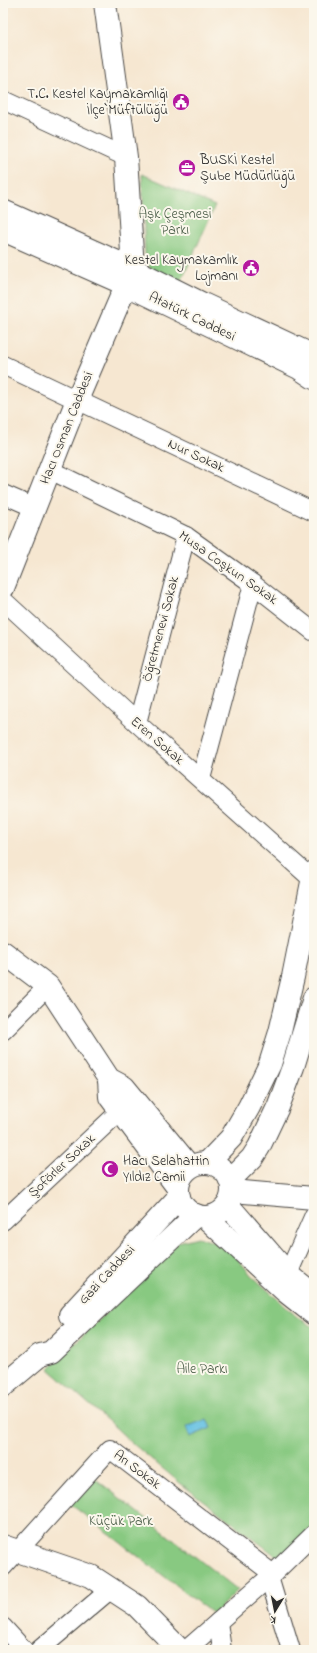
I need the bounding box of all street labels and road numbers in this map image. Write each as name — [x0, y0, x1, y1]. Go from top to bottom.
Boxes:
street label: Atatürk Caddesi — [145, 287, 239, 347]
street label: Hacı Osman Caddesi — [35, 368, 99, 488]
street label: Nur Sokak — [164, 434, 229, 479]
street label: Musa Coşkun Sokak — [174, 526, 283, 611]
street label: Öğretmenevi Sokak — [137, 573, 186, 684]
street label: Eren Sokak — [126, 712, 189, 771]
street label: Şoförler Sokak — [24, 1129, 101, 1203]
street label: Gazi Caddesi — [74, 1240, 140, 1310]
street label: Arı Sokak — [109, 1445, 166, 1495]

